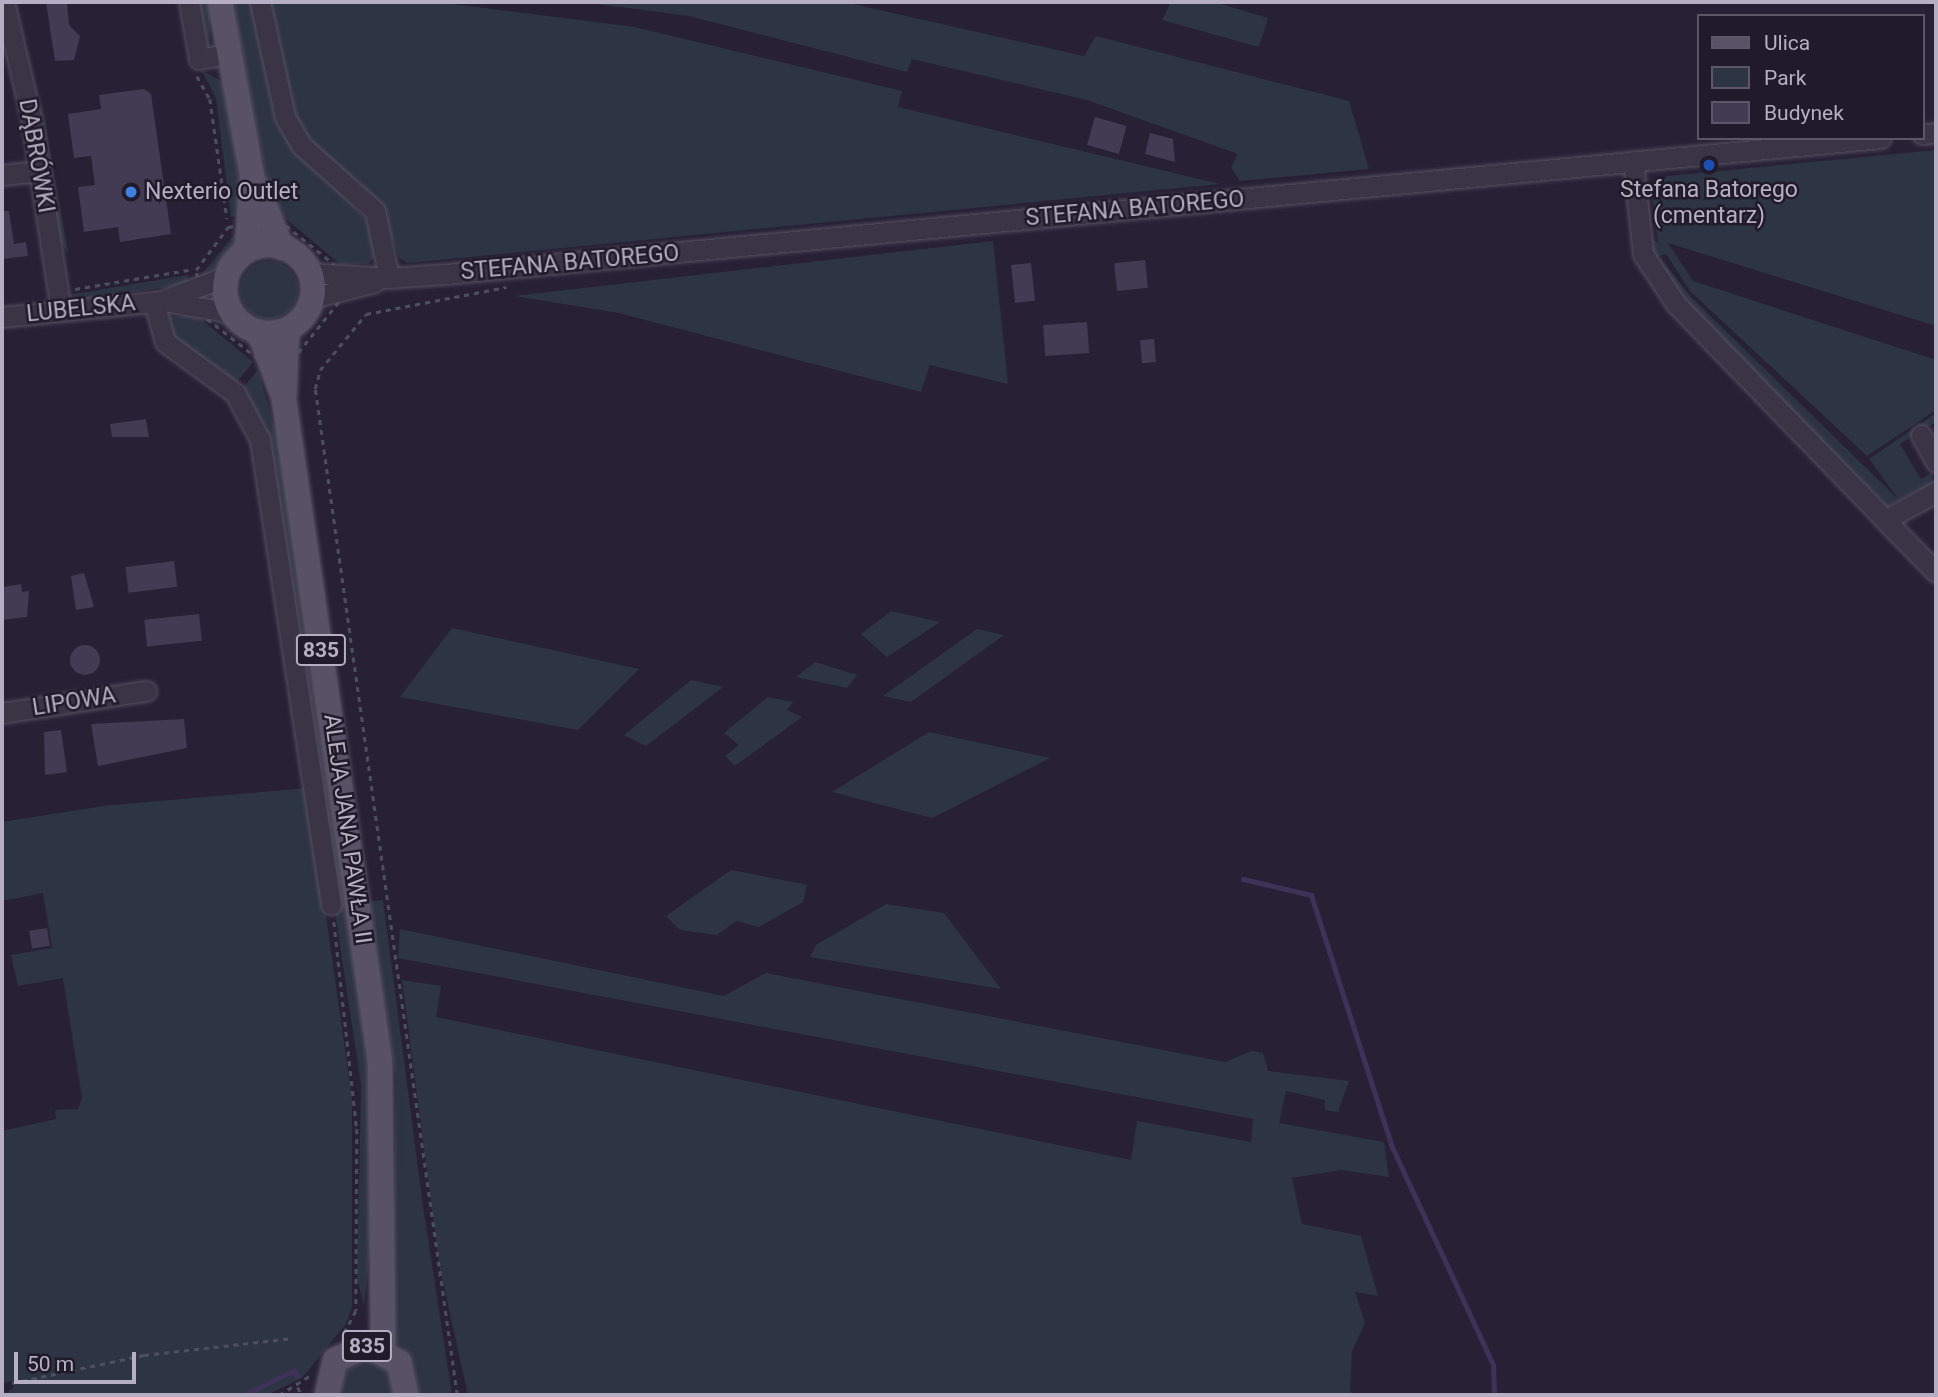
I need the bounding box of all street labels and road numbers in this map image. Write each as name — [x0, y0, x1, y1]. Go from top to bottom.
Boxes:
street label: DĄBRÓWKI — [12, 97, 60, 215]
street label: STEFANA BATOREGO — [1024, 186, 1246, 232]
street label: STEFANA BATOREGO — [459, 240, 681, 286]
street label: LUBELSKA — [25, 290, 137, 328]
road number: 835 — [295, 632, 347, 668]
street label: LIPOWA — [30, 682, 118, 722]
street label: ALEJA JANA PAWŁA II — [317, 712, 377, 946]
road number: 835 — [341, 1328, 393, 1364]

